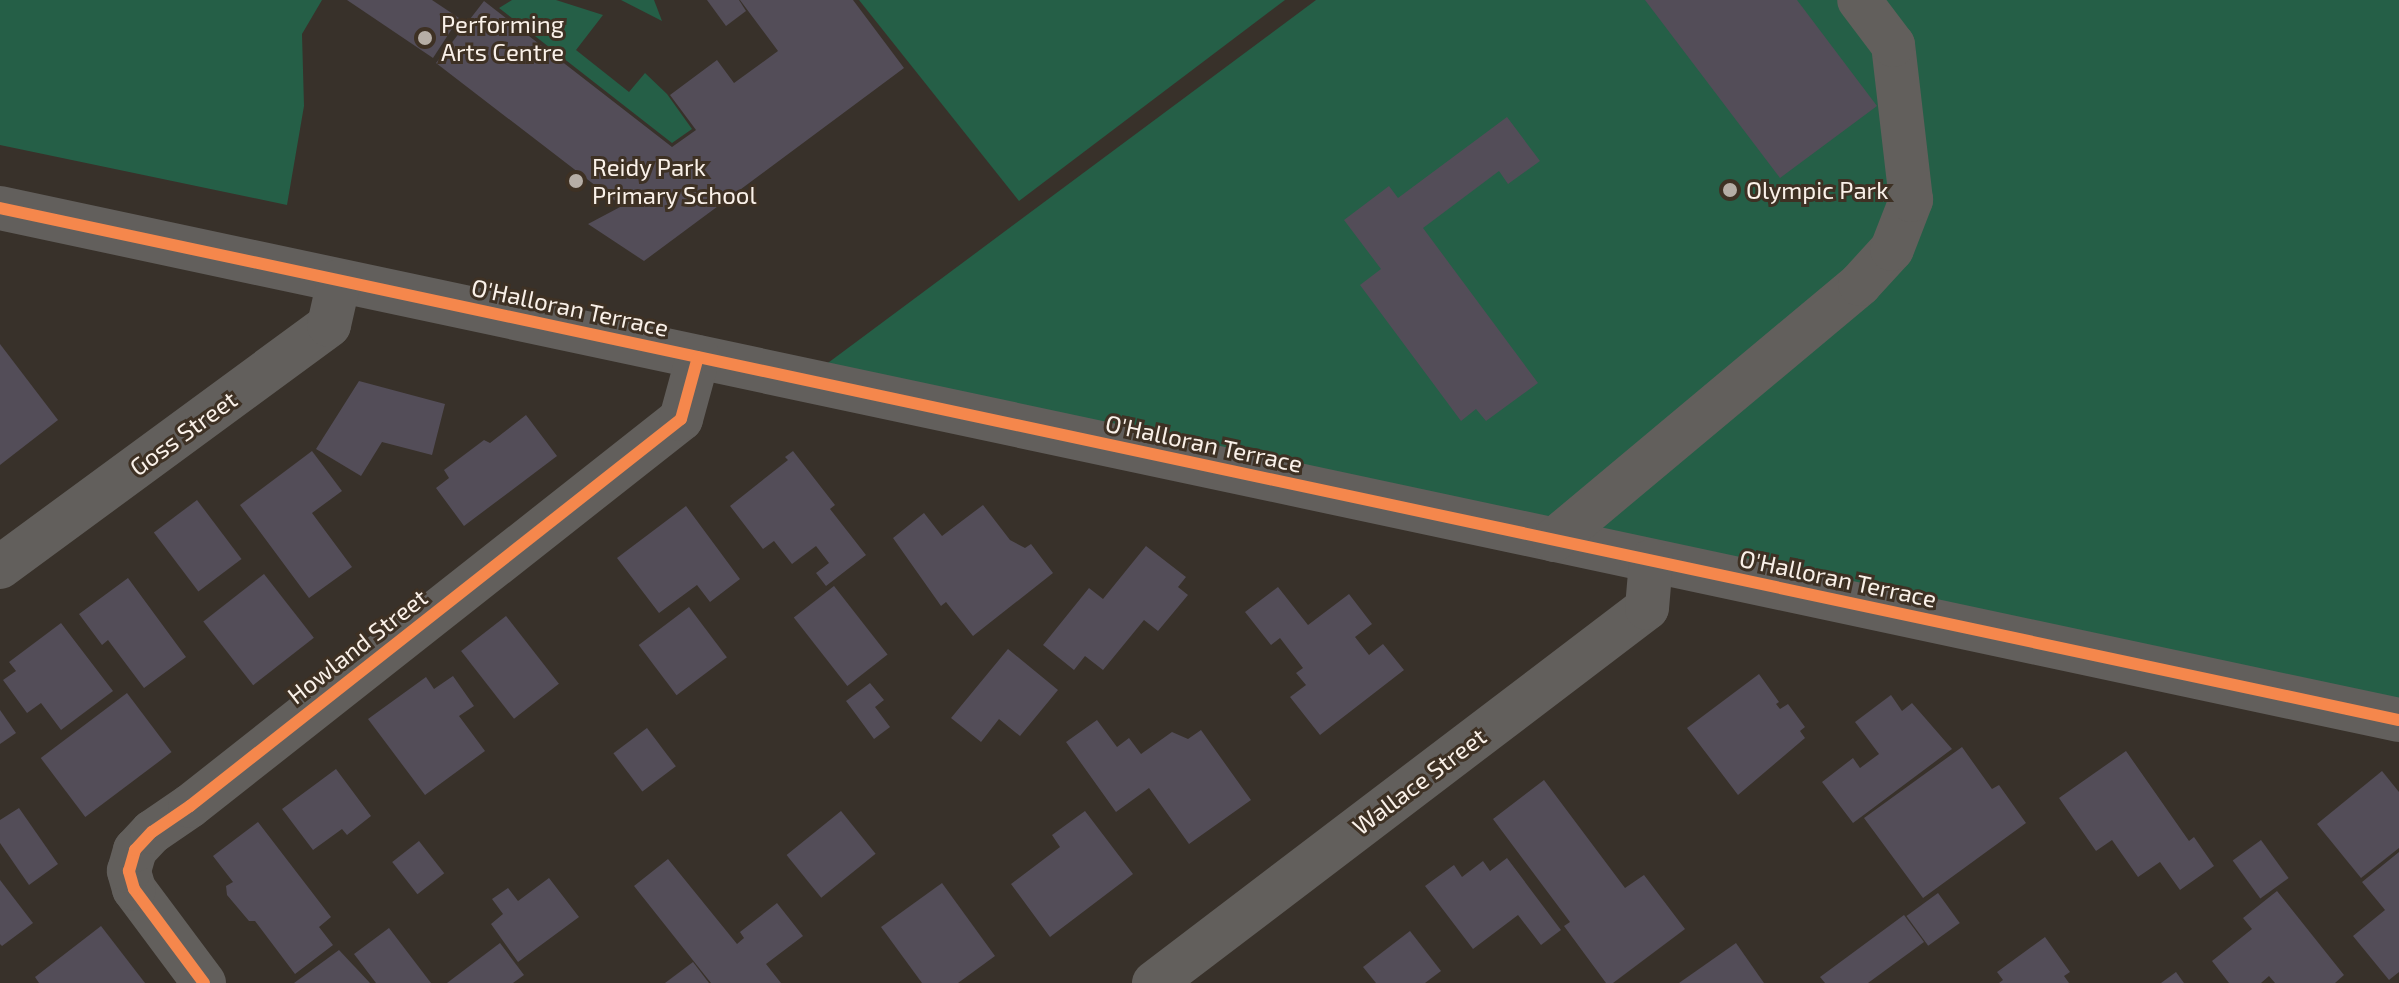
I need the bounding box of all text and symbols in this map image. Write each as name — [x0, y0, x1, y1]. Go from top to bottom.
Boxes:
place label: Performing Arts Centre — [441, 10, 564, 66]
marker: Performing Arts Centre — [416, 29, 434, 47]
place label: Reidy Park Primary School — [592, 153, 757, 209]
marker: Reidy Park Primary School — [567, 172, 585, 190]
place label: Olympic Park — [1746, 176, 1888, 204]
marker: Olympic Park — [1721, 181, 1739, 199]
street label: O'Halloran Terrace — [469, 272, 671, 342]
street label: Goss Street — [124, 385, 242, 481]
street label: O'Halloran Terrace — [1103, 408, 1305, 478]
street label: O'Halloran Terrace — [1737, 543, 1939, 613]
street label: Howland Street — [281, 583, 433, 709]
street label: Wallace Street — [1347, 721, 1491, 841]

